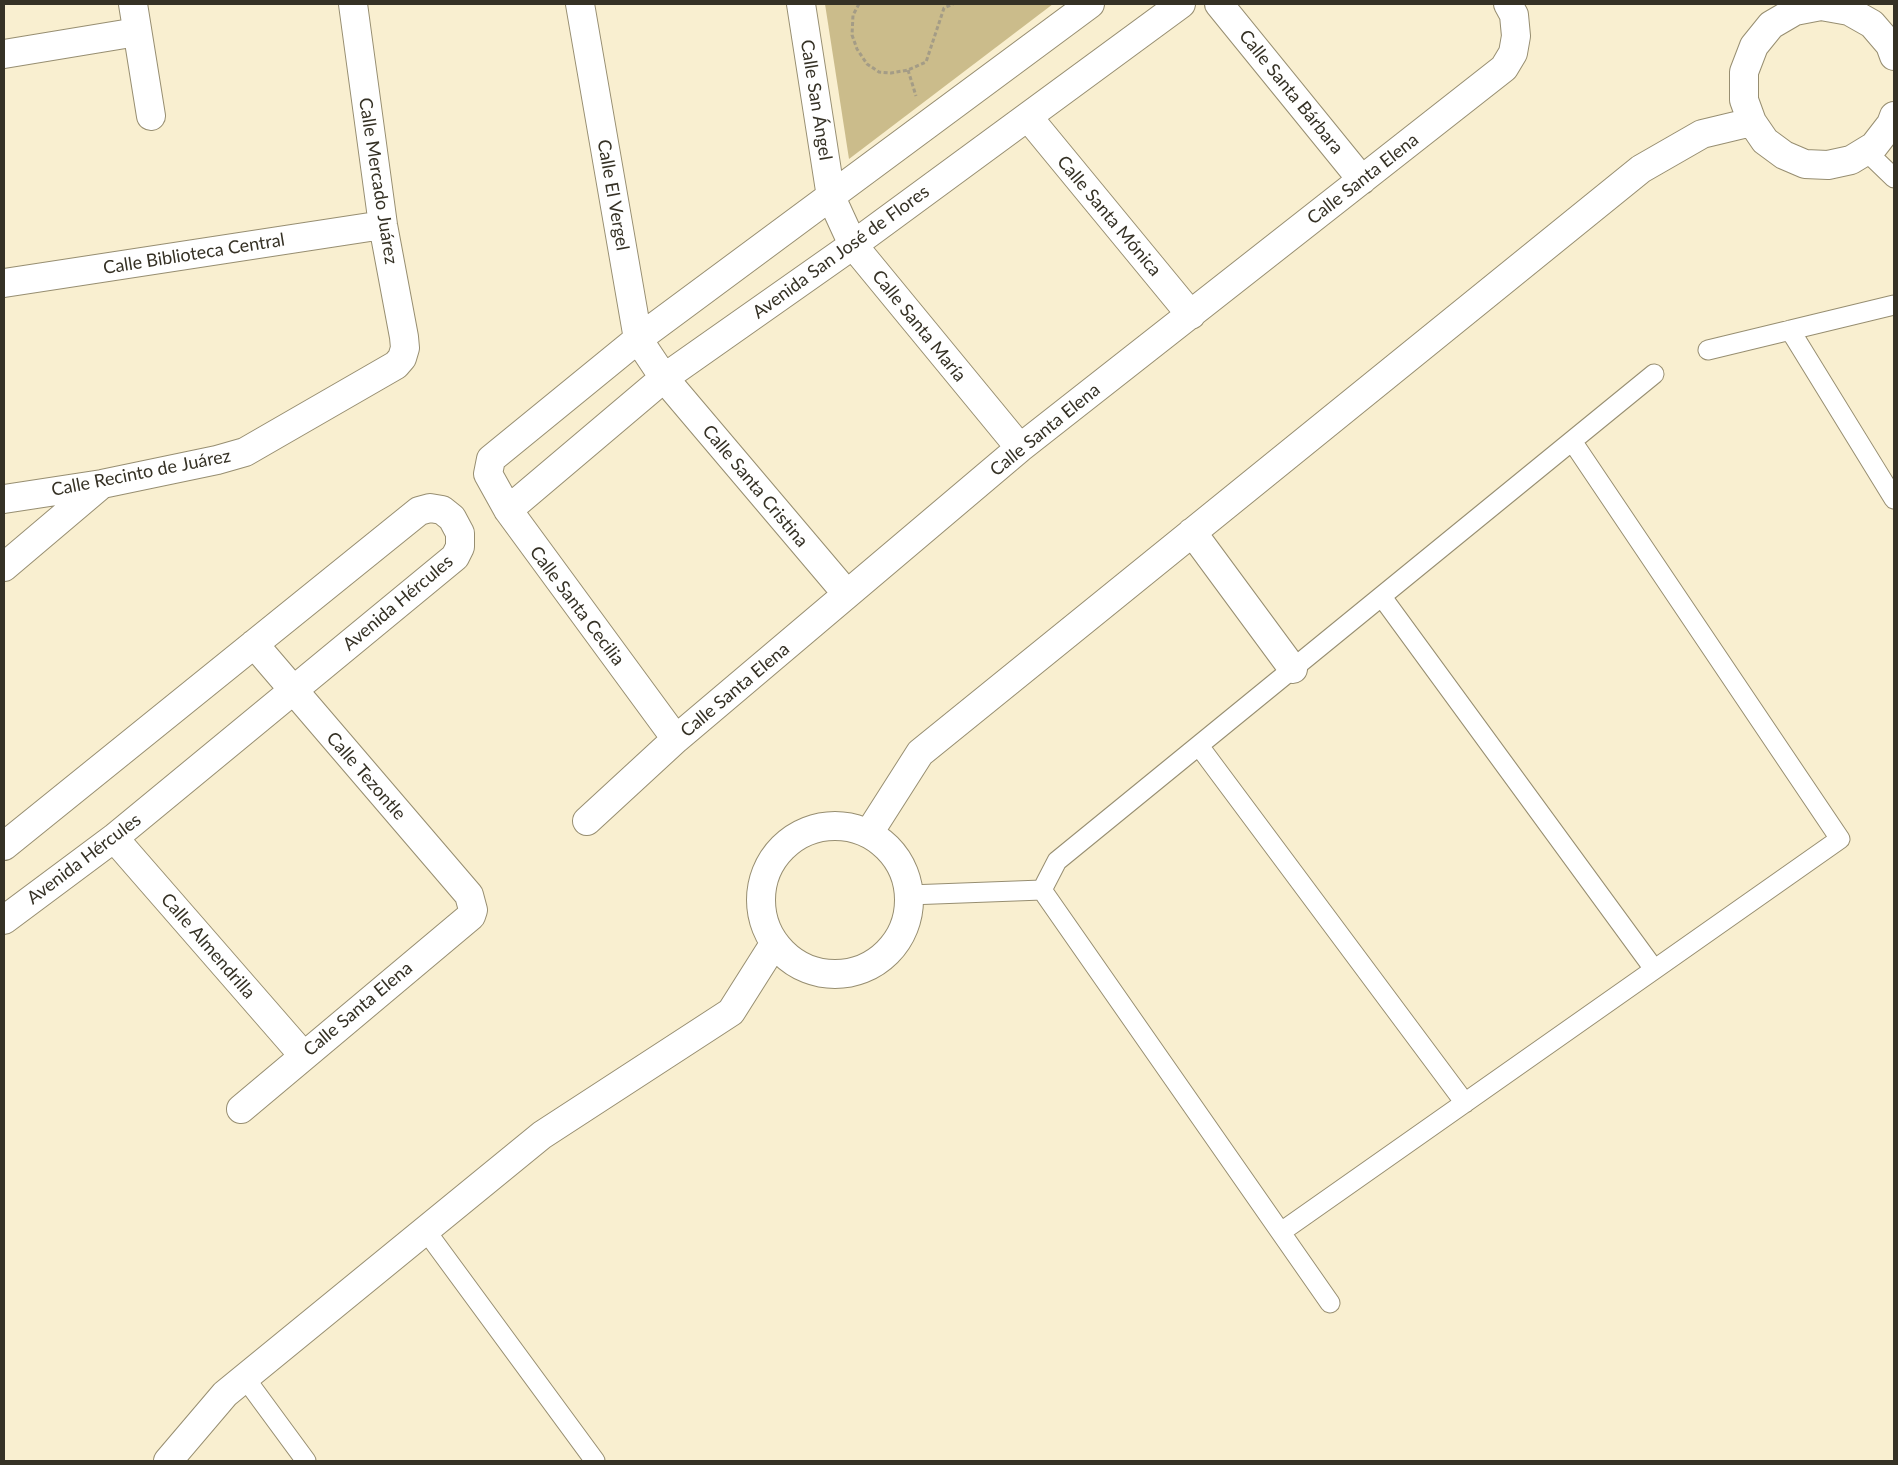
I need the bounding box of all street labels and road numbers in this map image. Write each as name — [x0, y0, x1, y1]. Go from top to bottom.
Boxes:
street label: Calle Santa Bárbara — [1234, 26, 1348, 158]
street label: Calle San Ángel — [796, 38, 836, 162]
street label: Calle Mercado Juárez — [354, 96, 402, 266]
street label: Calle Santa Elena — [1303, 129, 1423, 229]
street label: Calle El Vergel — [593, 138, 633, 252]
street label: Calle Santa Mónica — [1052, 151, 1166, 281]
street label: Avenida San José de Flores — [749, 181, 933, 323]
street label: Calle Biblioteca Central — [102, 229, 286, 279]
street label: Calle Santa María — [867, 266, 971, 386]
street label: Calle Santa Elena — [986, 379, 1104, 481]
street label: Calle Santa Cristina — [698, 421, 812, 551]
street label: Calle Recinto de Juárez — [50, 445, 232, 501]
street label: Calle Santa Cecilia — [525, 542, 629, 670]
street label: Avenida Hércules — [338, 551, 458, 655]
street label: Calle Santa Elena — [676, 638, 794, 742]
street label: Calle Tezontle — [322, 727, 410, 825]
street label: Avenida Hércules — [23, 809, 145, 909]
street label: Calle Almendrilla — [156, 889, 260, 1003]
street label: Calle Santa Elena — [299, 957, 417, 1061]

